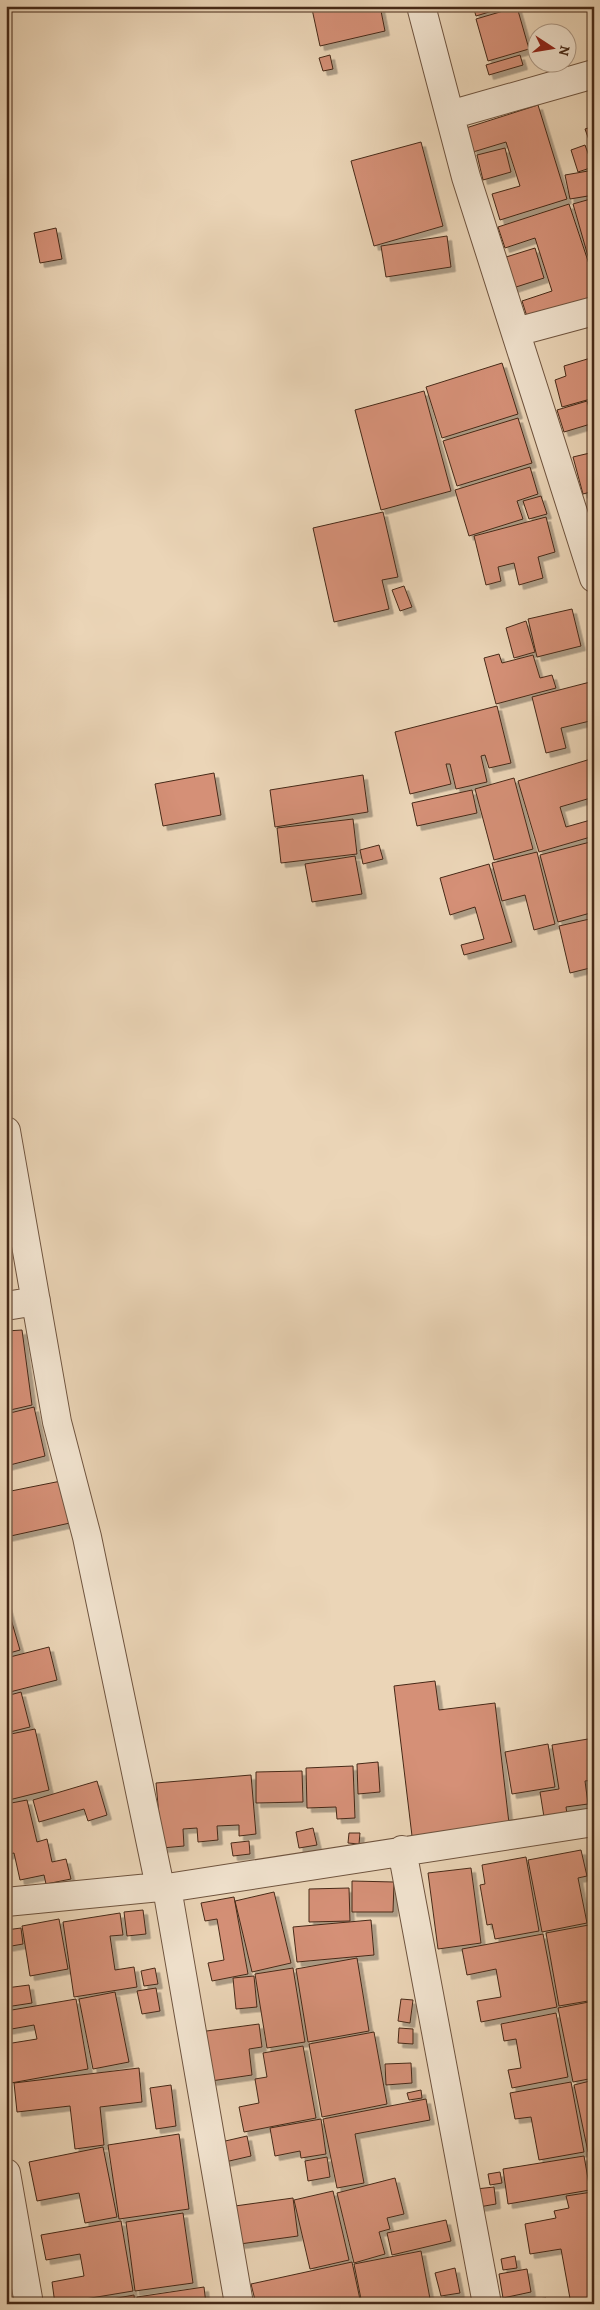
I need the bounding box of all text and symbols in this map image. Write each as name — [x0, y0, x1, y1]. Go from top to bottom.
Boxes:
north arrow — [528, 22, 578, 72]
text: N — [554, 44, 575, 58]

